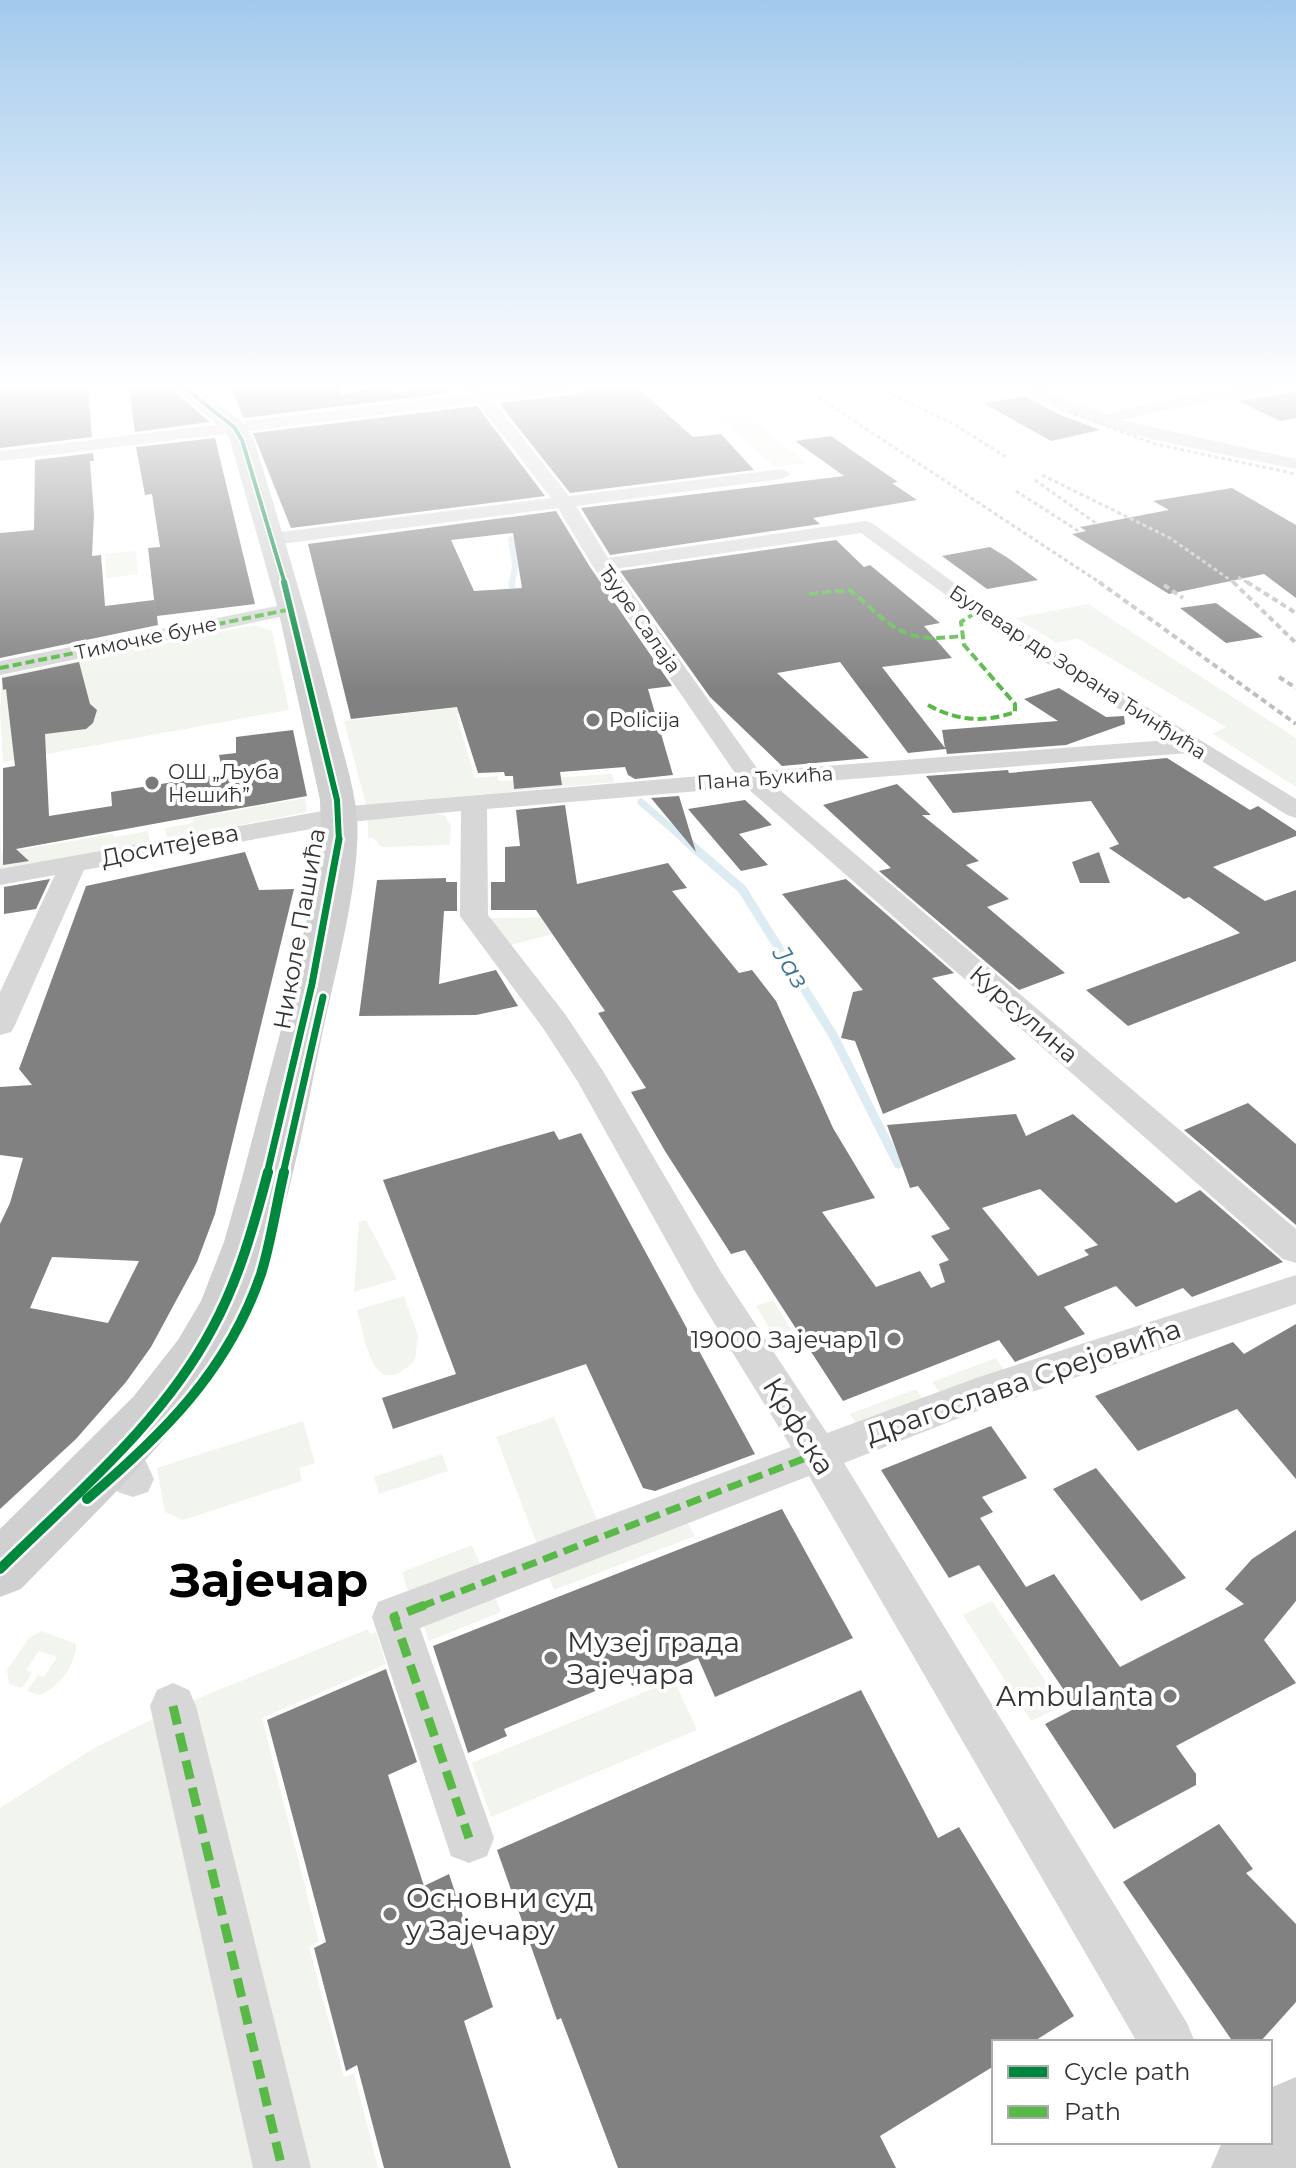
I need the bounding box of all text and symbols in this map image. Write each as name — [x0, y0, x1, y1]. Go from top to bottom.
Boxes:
street label: Ђуре Салаја — [594, 560, 686, 678]
street label: Булевар др Зорана Ђинђића — [945, 580, 1211, 764]
street label: Тимочке буне — [73, 611, 219, 665]
place label: Policija — [609, 708, 680, 732]
marker: Policija — [584, 711, 602, 729]
place label: ОШ „Љуба Нешић” — [168, 760, 279, 807]
street label: Пана Ђукића — [696, 761, 834, 795]
marker: ОШ „Љуба Нешић” — [143, 774, 161, 792]
street label: Доситејева — [99, 817, 241, 873]
street label: Николе Пашића — [267, 826, 331, 1032]
water label: Јаз — [765, 938, 817, 995]
street label: Курсулина — [964, 959, 1084, 1069]
street label: Драгослава Срејовића — [861, 1311, 1185, 1451]
place label: 19000 Зајечар 1 — [691, 1325, 878, 1354]
marker: 19000 Зајечар 1 — [885, 1330, 903, 1348]
street label: Крфска — [756, 1371, 842, 1481]
district label: Зајечар — [169, 1551, 368, 1609]
place label: Музеј града Зајечара — [567, 1625, 740, 1691]
marker: Музеј града Зајечара — [542, 1649, 560, 1667]
place label: Ambulanta — [996, 1679, 1154, 1713]
marker: Ambulanta — [1161, 1687, 1179, 1705]
place label: Основни суд у Зајечару — [405, 1881, 594, 1947]
marker: Основни суд у Зајечару — [381, 1905, 399, 1923]
legend — [992, 2040, 1272, 2144]
text: Cycle path — [1064, 2057, 1191, 2086]
text: Path — [1064, 2097, 1121, 2126]

